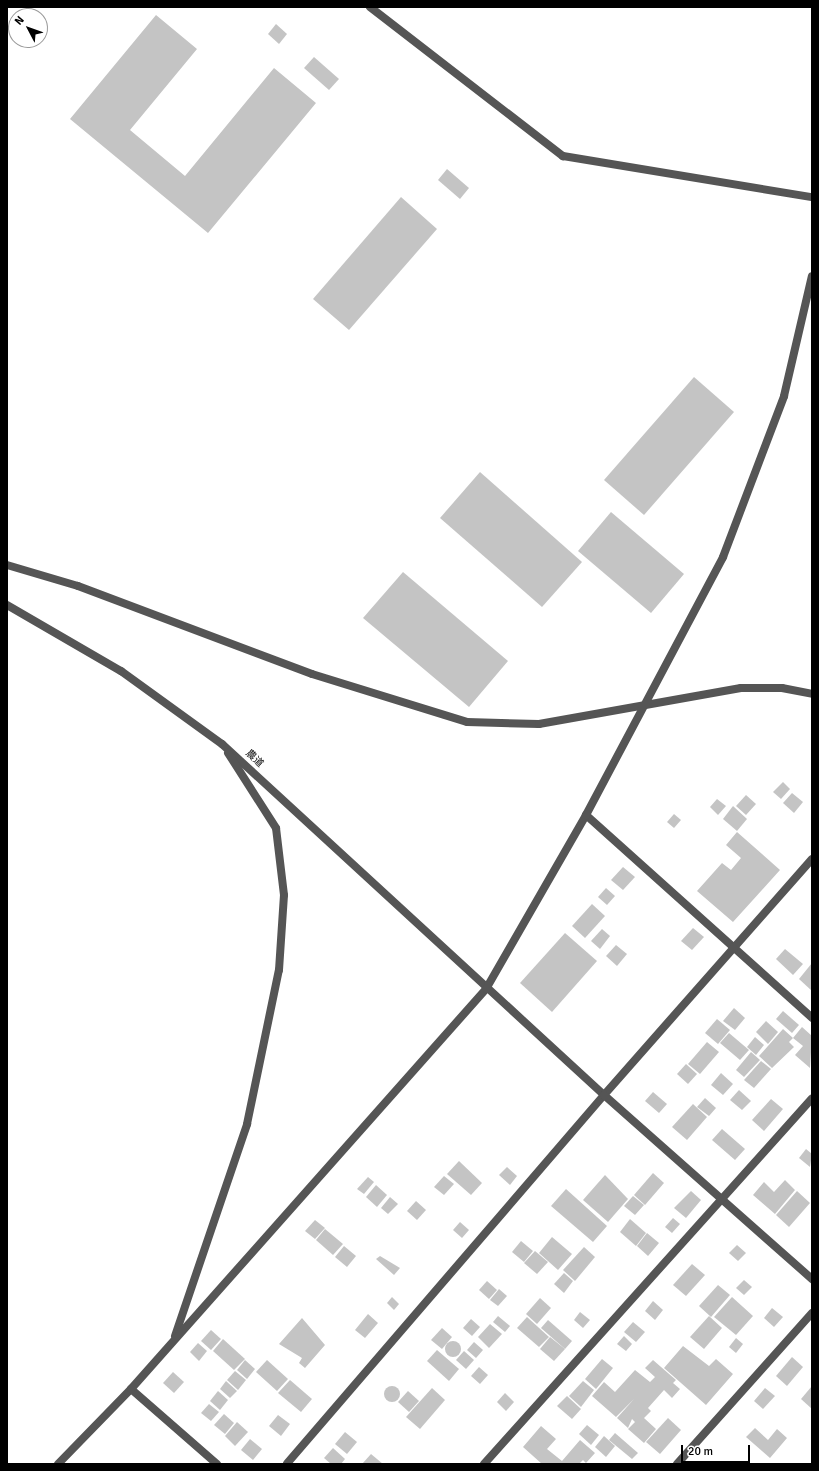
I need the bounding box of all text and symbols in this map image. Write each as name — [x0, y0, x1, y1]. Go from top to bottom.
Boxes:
north arrow — [8, 8, 48, 48]
text: N — [12, 13, 27, 28]
street label: 農道 — [243, 748, 265, 770]
scale bar — [683, 1437, 752, 1463]
text: 20 m — [688, 1444, 713, 1459]

